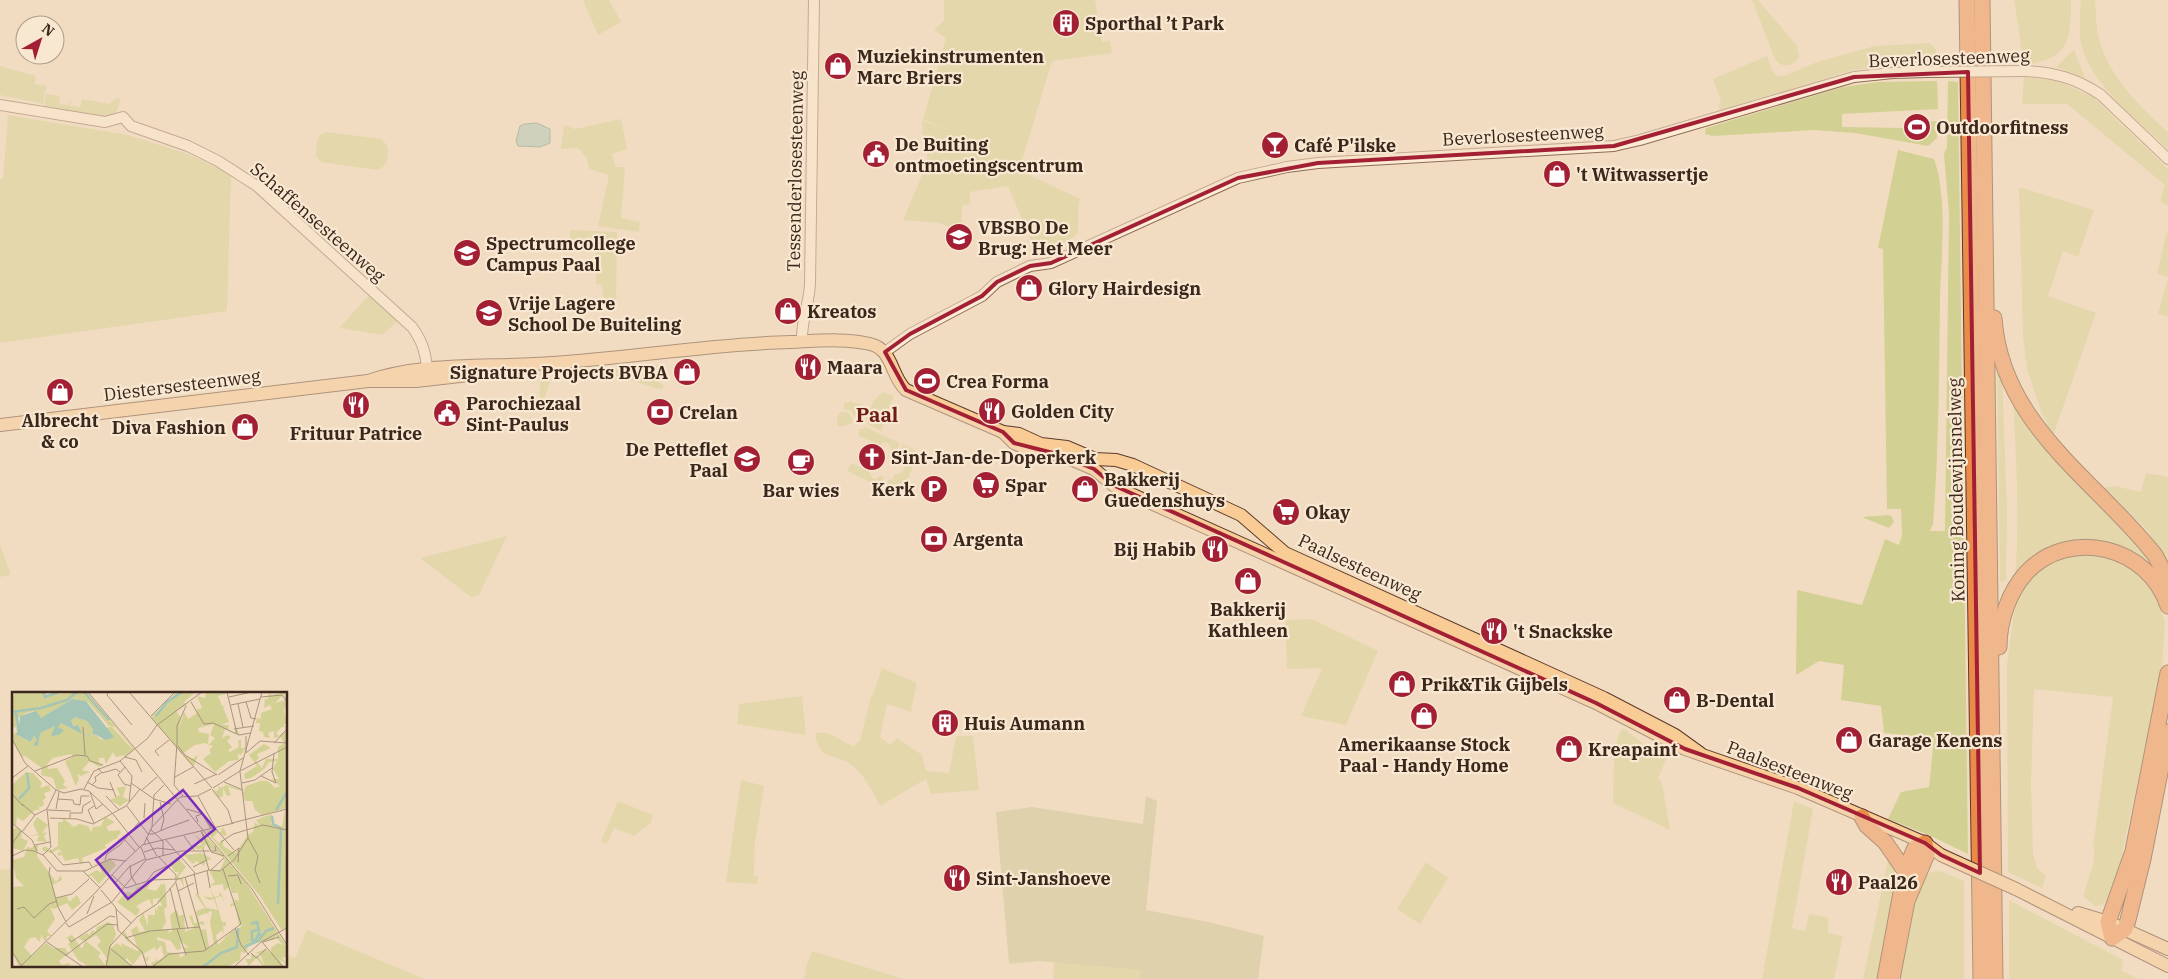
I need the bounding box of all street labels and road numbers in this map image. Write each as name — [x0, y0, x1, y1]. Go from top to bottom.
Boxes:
street label: Beverlosesteenweg — [1868, 44, 2030, 72]
street label: Tessenderlosesteenweg — [782, 70, 808, 272]
street label: Beverlosesteenweg — [1442, 119, 1605, 151]
street label: Schaffensesteenweg — [246, 157, 390, 287]
street label: Diestersesteenweg — [102, 364, 262, 406]
street label: Koning Boudewijnsnelweg — [1943, 377, 1969, 602]
street label: Paalsesteenweg — [1295, 528, 1425, 606]
street label: Paalsesteenweg — [1724, 735, 1857, 805]

